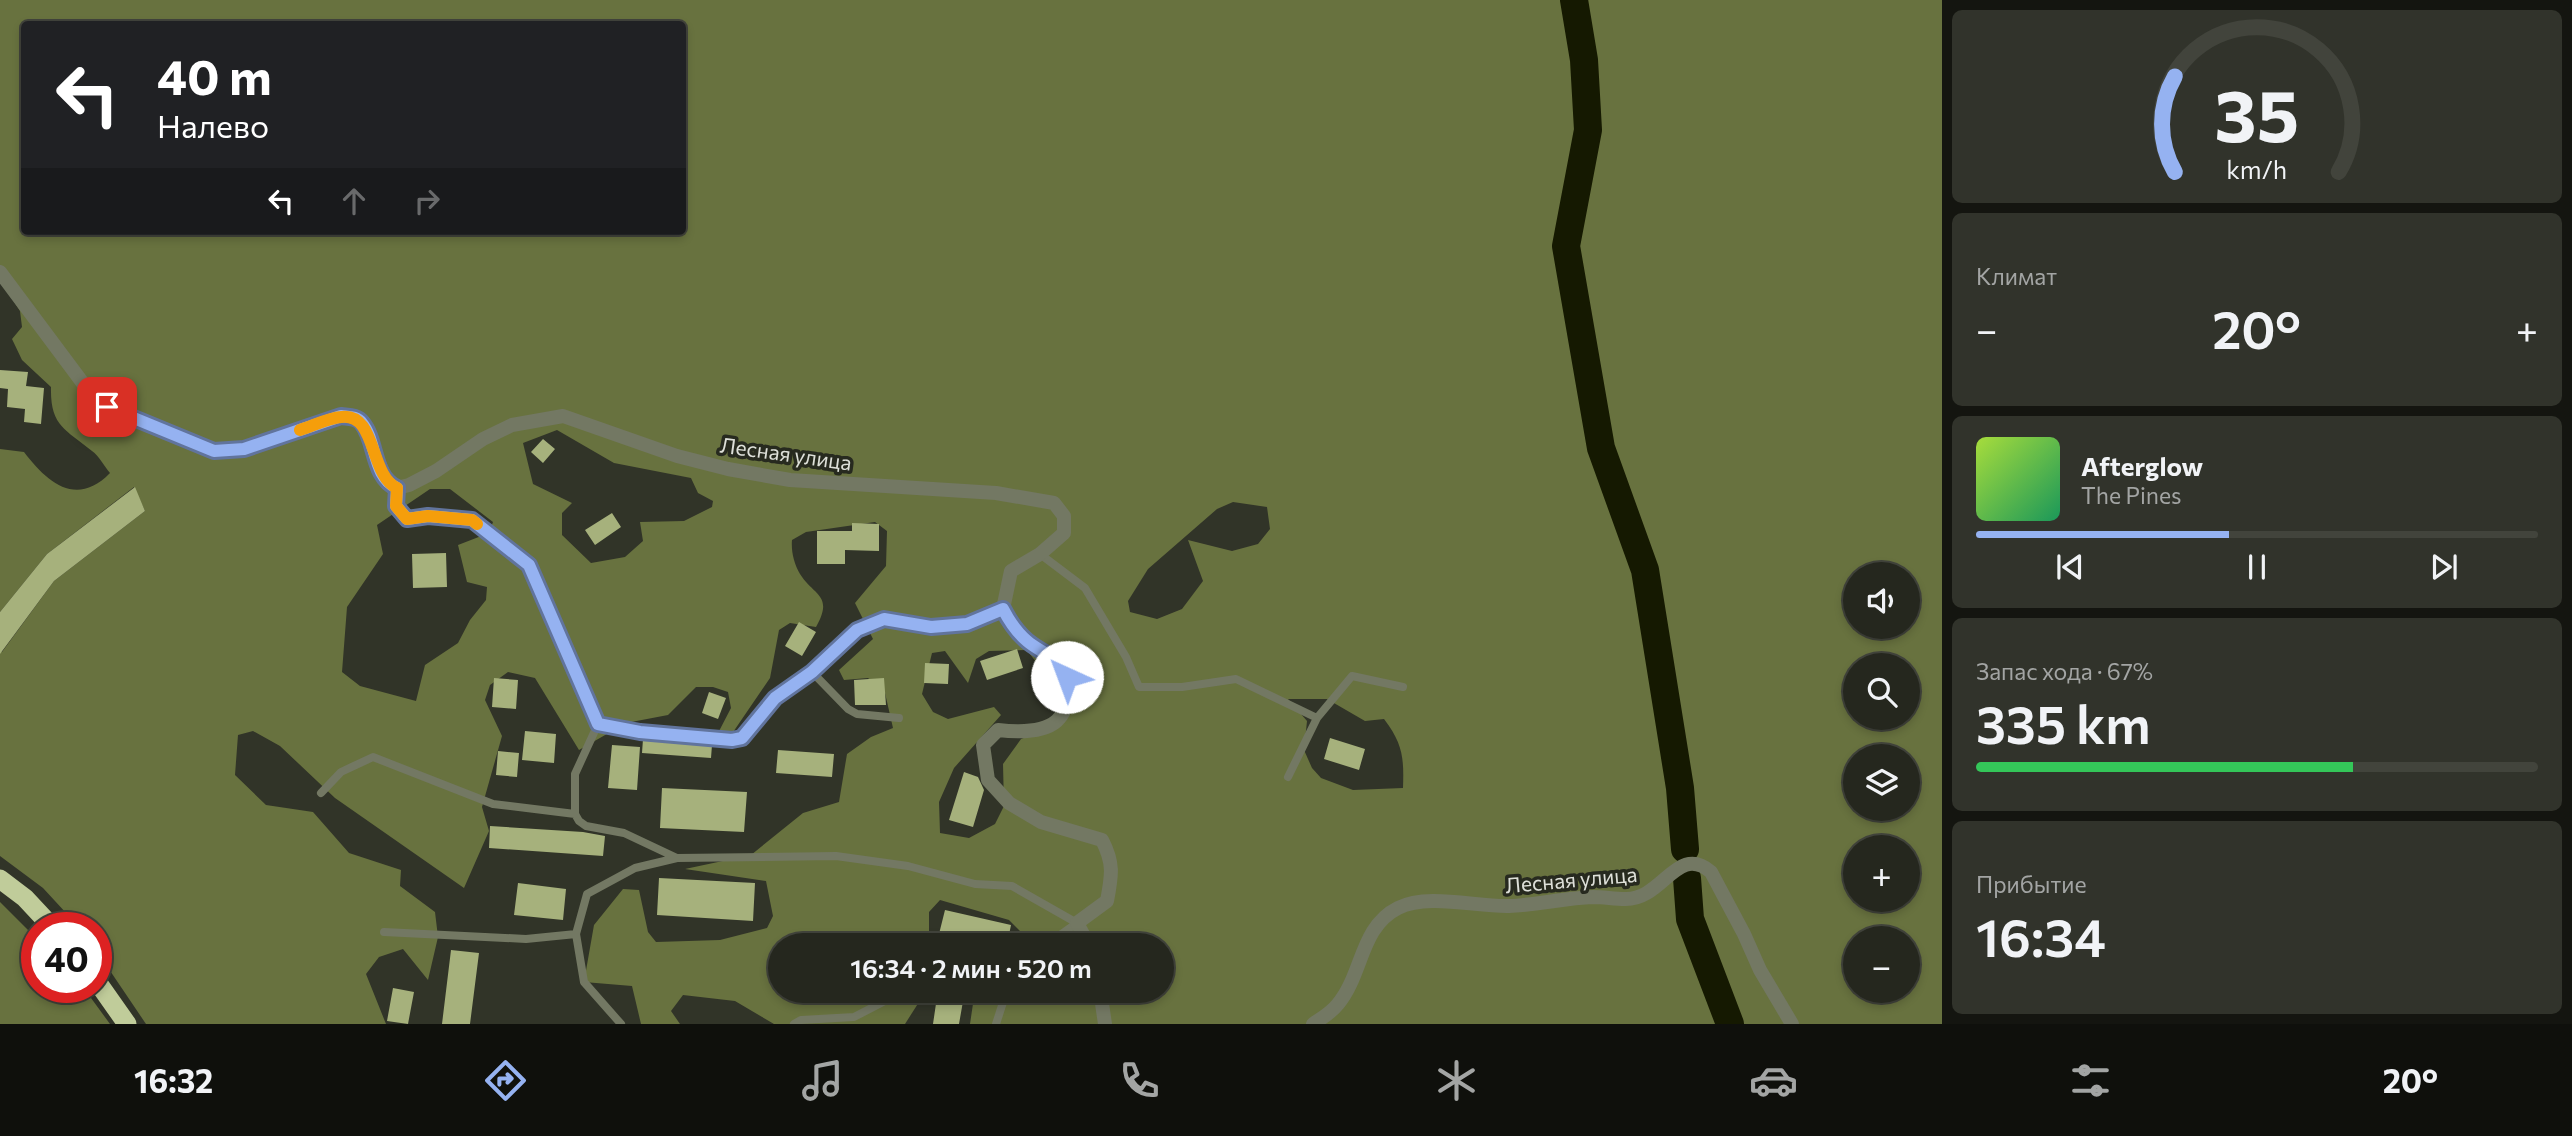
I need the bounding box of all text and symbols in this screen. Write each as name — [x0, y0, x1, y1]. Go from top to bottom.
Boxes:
text: 40 m — [157, 45, 272, 105]
icon: left — [42, 49, 133, 140]
text: 35 — [2215, 69, 2299, 158]
text: Налево — [157, 105, 269, 145]
text: km/h — [2227, 154, 2287, 184]
icon: left — [262, 182, 300, 220]
icon: ahead — [335, 182, 373, 220]
icon: right — [408, 182, 446, 220]
text: Климат — [1976, 262, 2057, 290]
text: 20° — [2212, 296, 2301, 360]
text: − — [1976, 305, 1998, 352]
text: + — [2516, 305, 2538, 352]
pin — [77, 377, 137, 437]
icon: arrive — [88, 388, 126, 426]
street label: Лесная улица — [719, 431, 853, 475]
text: Afterglow — [2081, 450, 2203, 481]
text: The Pines — [2081, 481, 2182, 509]
icon: previous — [2051, 548, 2089, 586]
icon: pause — [2238, 548, 2276, 586]
icon: next — [2425, 548, 2463, 586]
map controls — [1843, 562, 1920, 1003]
button: sound — [1843, 562, 1920, 639]
position arrow — [1030, 640, 1104, 714]
button: search — [1843, 653, 1920, 730]
text: Запас хода · 67% — [1976, 657, 2153, 685]
text: 335 km — [1976, 691, 2151, 755]
button: layers — [1843, 744, 1920, 821]
button: + — [1843, 835, 1920, 912]
street label: Лесная улица — [1504, 861, 1638, 897]
text: Прибытие — [1976, 870, 2087, 898]
text: 16:34 — [1976, 904, 2106, 968]
speed limit sign: 40 — [21, 912, 112, 1003]
button: − — [1843, 926, 1920, 1003]
text: 16:34 · 2 мин · 520 m — [850, 952, 1092, 983]
icon: directions — [481, 1056, 530, 1105]
icon: music — [798, 1056, 847, 1105]
icon: phone — [1115, 1056, 1164, 1105]
icon: climate — [1432, 1056, 1481, 1105]
icon: car — [1749, 1056, 1798, 1105]
icon: filters — [2066, 1056, 2115, 1105]
text: 16:32 — [134, 1060, 213, 1100]
text: 20° — [2383, 1060, 2438, 1100]

